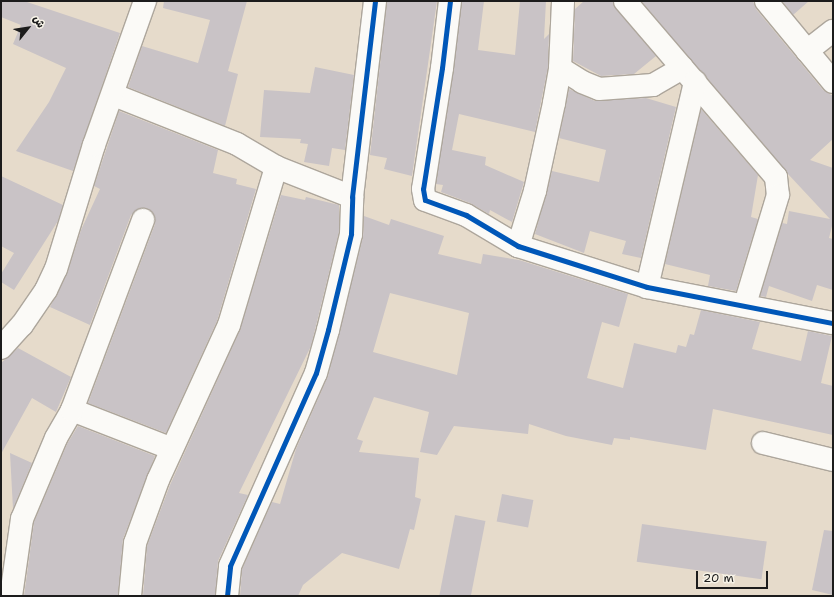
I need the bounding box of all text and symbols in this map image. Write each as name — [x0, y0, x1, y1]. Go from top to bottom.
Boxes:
north arrow — [8, 8, 48, 48]
text: ش — [29, 13, 48, 31]
scale bar — [698, 563, 770, 589]
text: 20 m — [703, 570, 734, 586]

